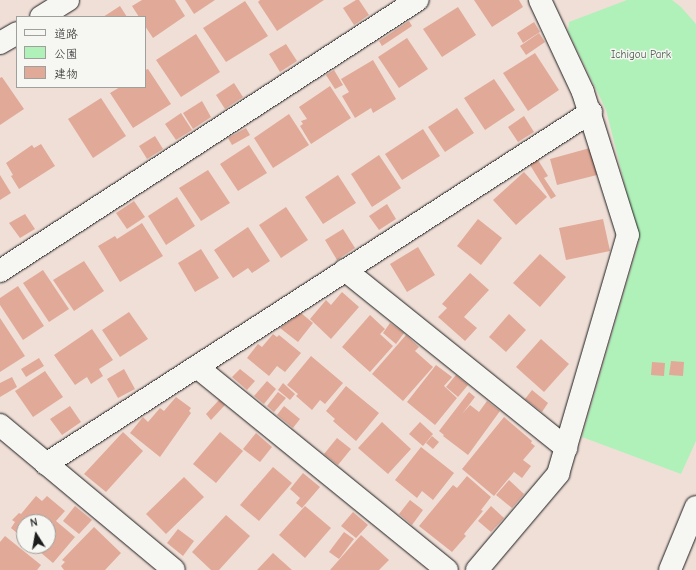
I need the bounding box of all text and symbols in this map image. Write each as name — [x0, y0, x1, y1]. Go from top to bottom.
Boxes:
legend — [16, 16, 146, 88]
text: 道路 — [54, 27, 78, 41]
text: 公園 — [54, 47, 78, 61]
park label: Ichigou Park — [611, 48, 671, 62]
text: 建物 — [54, 67, 78, 81]
north arrow — [16, 514, 56, 554]
text: N — [29, 516, 39, 530]

